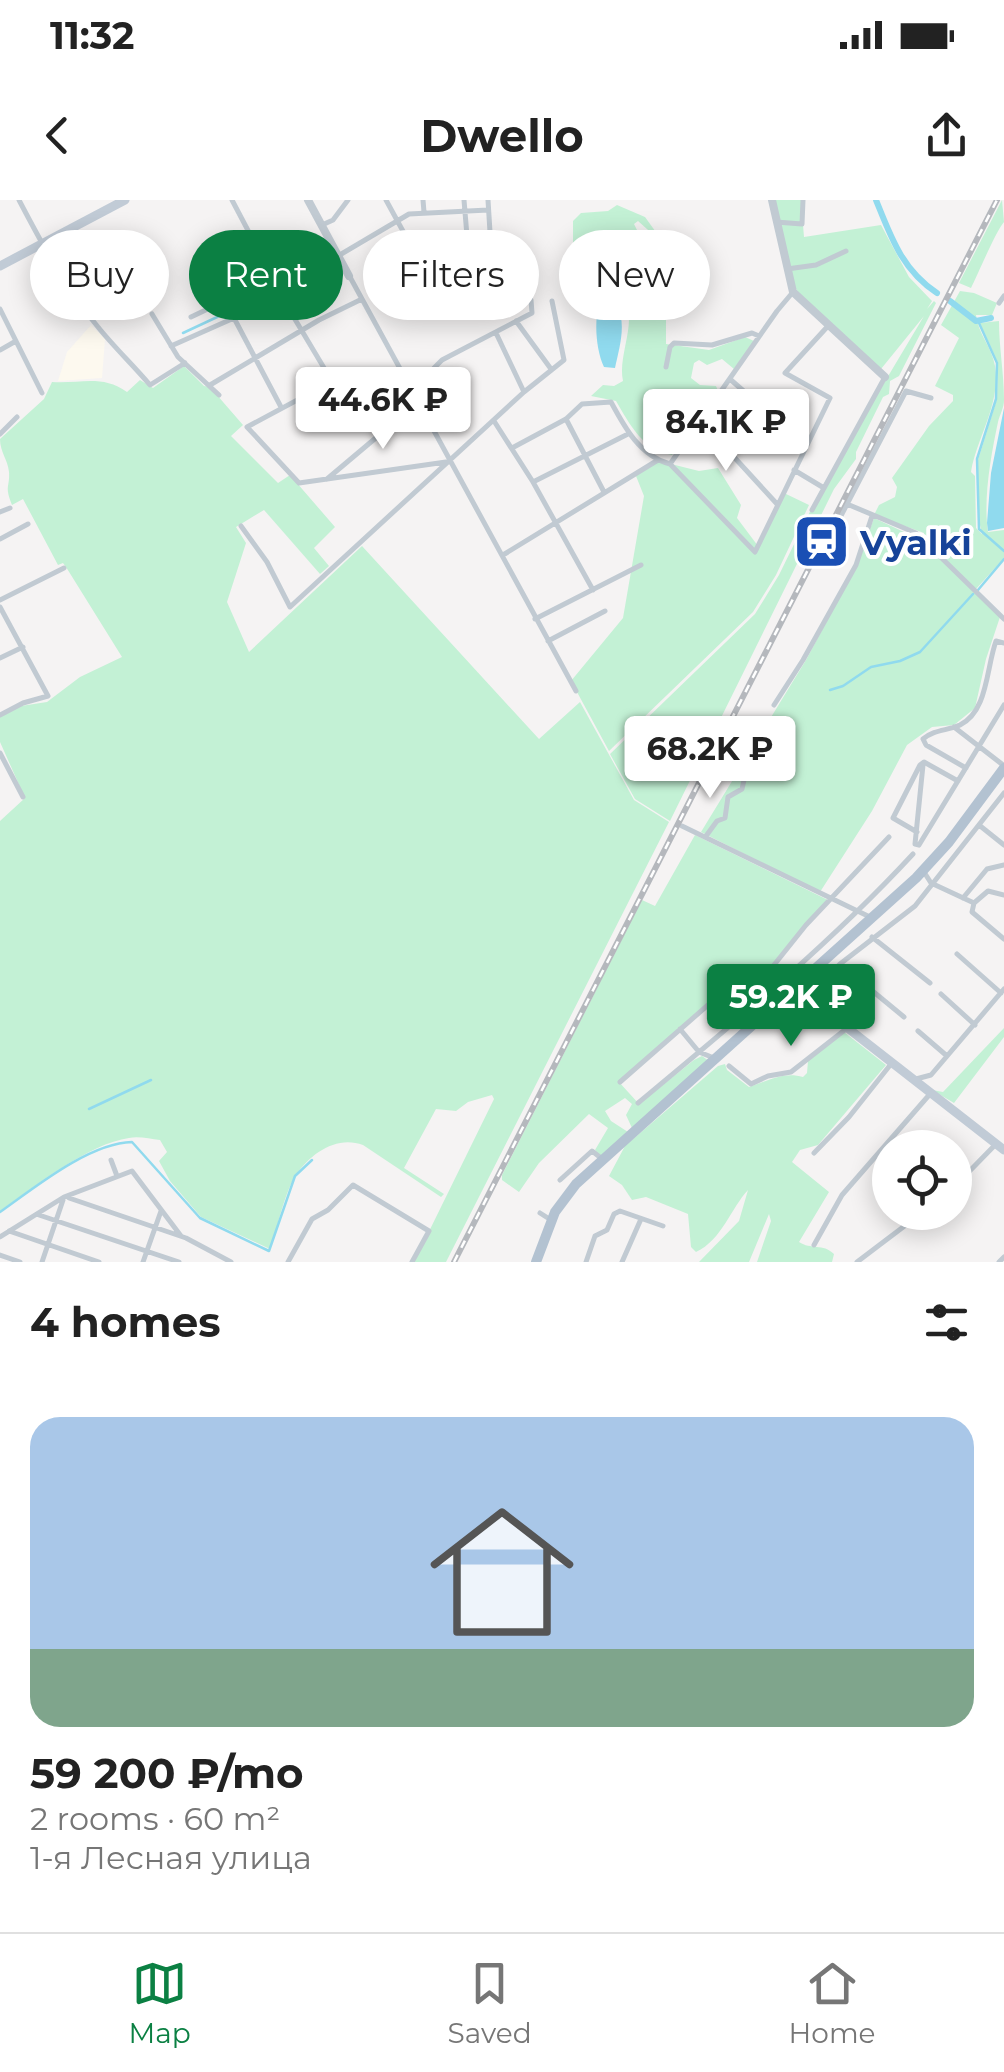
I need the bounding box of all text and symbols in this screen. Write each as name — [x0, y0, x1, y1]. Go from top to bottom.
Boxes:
text: 11:32 — [50, 12, 134, 59]
icon: back — [30, 108, 85, 163]
text: Dwello — [420, 108, 584, 163]
icon: share — [919, 108, 974, 163]
chip: Buy — [30, 230, 169, 320]
chip: Rent — [189, 230, 343, 320]
chip: Filters — [363, 230, 539, 320]
chip: New — [559, 230, 710, 320]
pin: 44.6K ₽ — [291, 367, 475, 452]
text: 44.6K ₽ — [318, 380, 448, 419]
pin: 84.1K ₽ — [634, 389, 818, 474]
text: 84.1K ₽ — [665, 402, 787, 441]
station icon: Vyalki — [791, 512, 851, 572]
place label: Vyalki — [859, 521, 972, 564]
pin: 68.2K ₽ — [618, 716, 802, 801]
text: 68.2K ₽ — [647, 729, 773, 768]
pin: 59.2K ₽ — [699, 964, 883, 1049]
text: 59.2K ₽ — [729, 977, 853, 1016]
map controls — [872, 1130, 972, 1230]
button: locate — [872, 1130, 972, 1230]
icon: filters — [919, 1295, 974, 1350]
text: 4 homes — [30, 1296, 221, 1348]
icon: home — [412, 1482, 592, 1662]
text: 59 200 ₽/mo — [30, 1747, 304, 1799]
text: 2 rooms · 60 m² — [30, 1799, 280, 1838]
text: 1-я Лесная улица — [30, 1838, 312, 1877]
tab: Map — [128, 1956, 191, 2050]
tab: Saved — [448, 1956, 532, 2050]
tab: Home — [789, 1956, 876, 2050]

